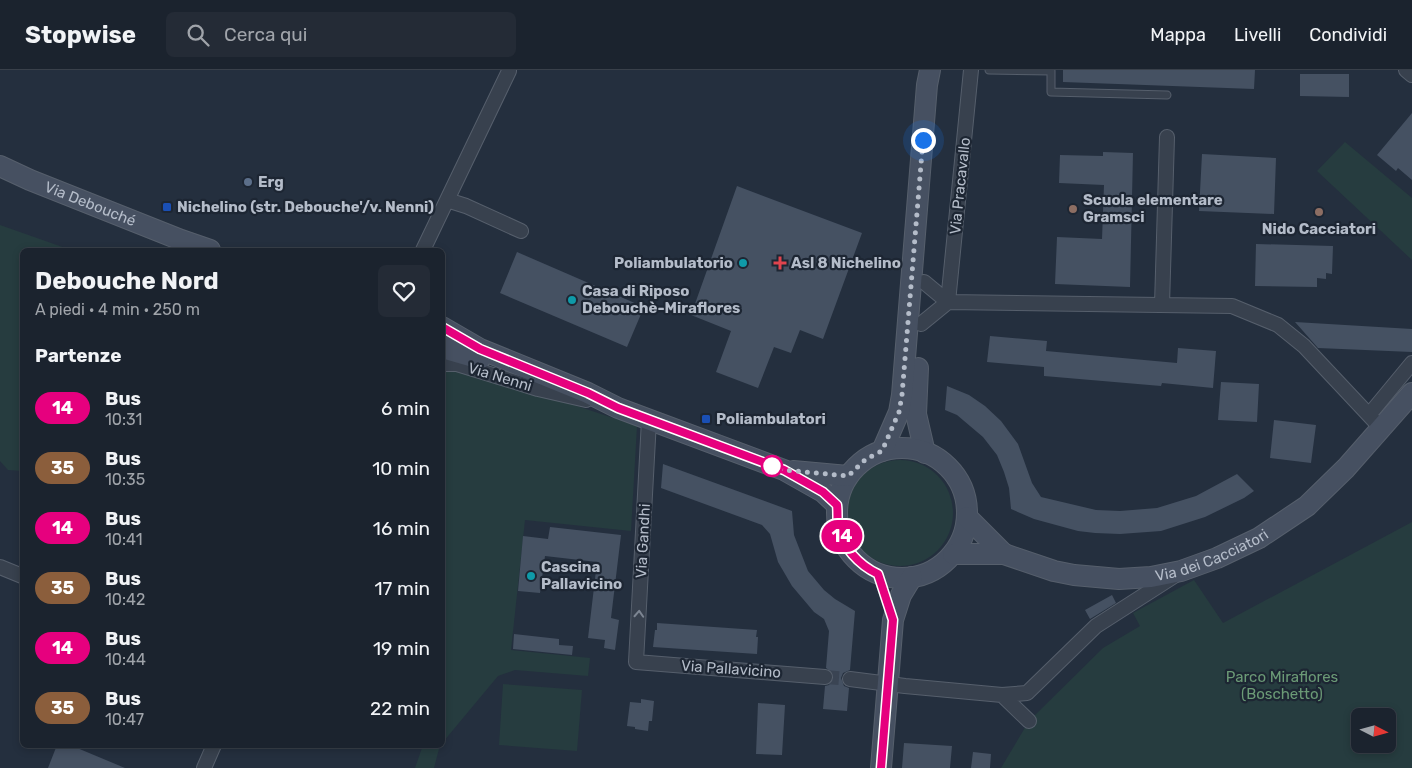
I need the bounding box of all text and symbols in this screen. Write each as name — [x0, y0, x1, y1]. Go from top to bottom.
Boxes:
search box — [166, 12, 516, 57]
text: Stopwise — [25, 21, 136, 49]
icon: search — [184, 21, 212, 49]
text: Cerca qui — [224, 23, 307, 46]
text: Mappa — [1150, 24, 1206, 46]
text: Livelli — [1234, 24, 1281, 46]
text: Condividi — [1309, 24, 1387, 46]
your location — [911, 128, 936, 153]
street label: Via Pracavallo — [946, 137, 974, 235]
place label: Erg — [258, 173, 284, 191]
marker: Erg — [242, 176, 254, 188]
street label: Via Debouché — [42, 178, 138, 230]
place label: Scuola elementare Gramsci — [1083, 191, 1223, 226]
place label: Nichelino (str. Debouche'/v. Nenni) — [177, 198, 434, 216]
marker: Nichelino (str. Debouche'/v. Nenni) — [161, 201, 173, 213]
marker: Scuola elementare Gramsci — [1067, 203, 1079, 215]
marker: Nido Cacciatori — [1313, 206, 1325, 218]
place label: Nido Cacciatori — [1262, 220, 1376, 238]
place label: Poliambulatorio — [614, 254, 733, 272]
place label: Asl 8 Nichelino — [791, 254, 901, 272]
marker: Asl 8 Nichelino — [773, 256, 787, 270]
marker: Poliambulatorio — [737, 257, 749, 269]
button: heart — [378, 265, 430, 317]
text: Debouche Nord — [35, 267, 219, 295]
place label: Casa di Riposo Debouchè-Miraflores — [582, 282, 740, 317]
marker: Casa di Riposo Debouchè-Miraflores — [566, 294, 578, 306]
text: A piedi · 4 min · 250 m — [35, 300, 200, 319]
text: Partenze — [35, 344, 122, 367]
street label: Via Nenni — [466, 359, 534, 395]
text: Bus — [105, 387, 141, 410]
text: 14 — [52, 397, 73, 419]
text: 6 min — [381, 397, 430, 420]
text: 10:31 — [105, 410, 142, 429]
place label: Poliambulatori — [716, 410, 826, 428]
marker: Poliambulatori — [700, 413, 712, 425]
text: Bus — [105, 447, 141, 470]
unlabelled marker — [761, 455, 783, 477]
text: 35 — [51, 457, 74, 479]
text: 10 min — [372, 457, 430, 480]
text: 10:35 — [105, 470, 145, 489]
street label: Via Gandhi — [632, 503, 654, 579]
text: Bus — [105, 507, 141, 530]
text: 14 — [52, 517, 73, 539]
text: 16 min — [373, 517, 430, 540]
line badge: 14 — [820, 520, 864, 552]
text: 14 — [831, 525, 853, 547]
street label: Via dei Cacciatori — [1153, 525, 1272, 585]
text: 10:41 — [105, 530, 143, 549]
place label: Cascina Pallavicino — [541, 558, 622, 593]
text: Bus — [105, 567, 141, 590]
marker: Cascina Pallavicino — [525, 570, 537, 582]
text: 35 — [51, 577, 74, 599]
text: 17 min — [374, 577, 430, 600]
text: 10:42 — [105, 590, 145, 609]
one-way arrow — [634, 609, 645, 617]
text: Bus — [105, 627, 141, 650]
text: 14 — [52, 637, 73, 659]
text: 19 min — [373, 637, 430, 660]
text: 10:44 — [105, 650, 146, 669]
street label: Via Pallavicino — [680, 657, 782, 681]
park label: Parco Miraflores (Boschetto) — [1226, 668, 1339, 703]
text: Bus — [105, 687, 141, 710]
text: 35 — [51, 697, 74, 719]
text: 22 min — [370, 697, 430, 720]
north arrow — [1351, 708, 1396, 752]
map controls — [1351, 708, 1396, 753]
text: 10:47 — [105, 710, 144, 729]

